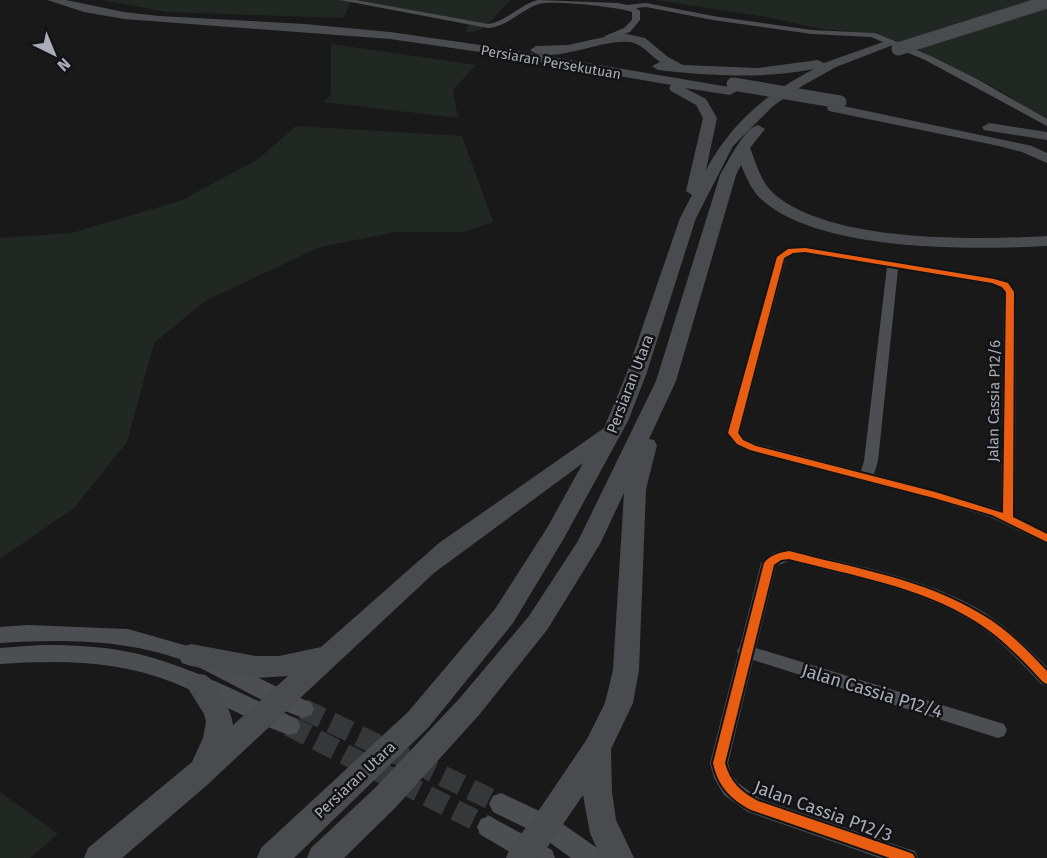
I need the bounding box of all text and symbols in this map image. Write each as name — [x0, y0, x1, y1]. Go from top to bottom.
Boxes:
north arrow — [24, 24, 84, 84]
street label: Persiaran Persekutuan — [480, 42, 622, 83]
text: N — [54, 54, 74, 75]
street label: Persiaran Utara — [603, 332, 657, 436]
street label: Jalan Cassia P12/6 — [984, 340, 1004, 462]
street label: Jalan Cassia P12/4 — [799, 659, 945, 723]
street label: Persiaran Utara — [311, 738, 399, 822]
street label: Jalan Cassia P12/3 — [751, 776, 895, 846]

